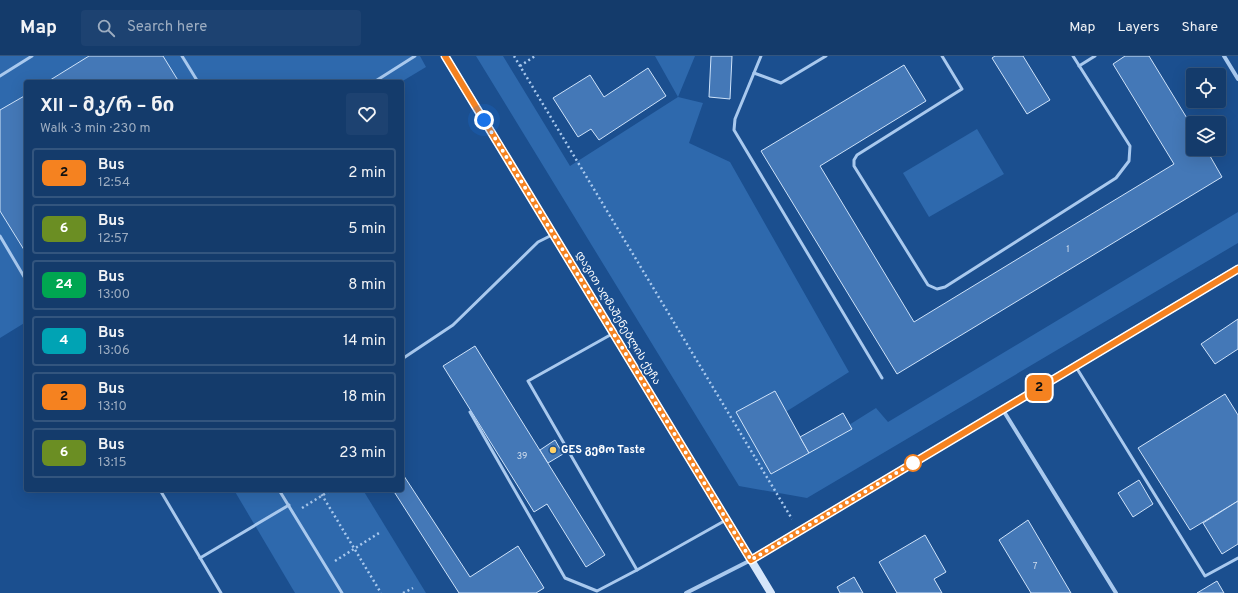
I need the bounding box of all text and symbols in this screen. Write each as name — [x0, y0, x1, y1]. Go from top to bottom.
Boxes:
search box — [81, 10, 361, 46]
text: Map — [20, 16, 57, 40]
icon: search — [95, 17, 117, 39]
text: Search here — [127, 18, 207, 37]
text: Map — [1069, 19, 1095, 36]
text: Layers — [1117, 19, 1159, 36]
text: Share — [1181, 19, 1218, 36]
map controls — [1186, 68, 1226, 156]
button: locate — [1186, 68, 1226, 108]
button: heart — [346, 93, 388, 135]
text: XII – მკ/რ – ნი — [40, 94, 174, 118]
your location — [474, 110, 494, 130]
button: layers — [1186, 116, 1226, 156]
text: Walk · 3 min · 230 m — [40, 121, 151, 137]
text: Bus — [98, 156, 125, 175]
text: 2 — [60, 164, 68, 181]
text: 2 min — [348, 164, 386, 183]
text: 12:54 — [98, 175, 130, 191]
text: Bus — [98, 212, 125, 231]
text: 6 — [60, 220, 68, 237]
text: 5 min — [348, 220, 386, 239]
text: 12:57 — [98, 231, 128, 247]
house number: 1 — [1066, 244, 1070, 255]
street label: დავით აღმაშენებლის ქუჩა — [572, 249, 664, 387]
text: Bus — [98, 268, 125, 287]
text: 24 — [55, 276, 73, 293]
text: 8 min — [348, 276, 386, 295]
text: 13:00 — [98, 287, 130, 303]
text: Bus — [98, 324, 125, 343]
text: 4 — [60, 332, 69, 349]
text: 14 min — [343, 332, 386, 351]
text: 13:06 — [98, 343, 130, 359]
line badge: 2 — [1026, 375, 1052, 401]
text: 2 — [1035, 379, 1043, 396]
text: Bus — [98, 380, 125, 399]
text: 2 — [60, 388, 68, 405]
text: 18 min — [343, 388, 386, 407]
text: 13:10 — [98, 399, 127, 415]
text: Bus — [98, 436, 125, 455]
place label: GES გემო Taste — [561, 443, 645, 457]
text: 6 — [60, 444, 68, 461]
text: 23 min — [339, 444, 386, 463]
marker: GES გემო Taste — [548, 445, 558, 455]
house number: 39 — [517, 451, 527, 462]
unlabelled marker — [904, 454, 922, 472]
text: 13:15 — [98, 455, 127, 471]
house number: 7 — [1033, 561, 1038, 572]

